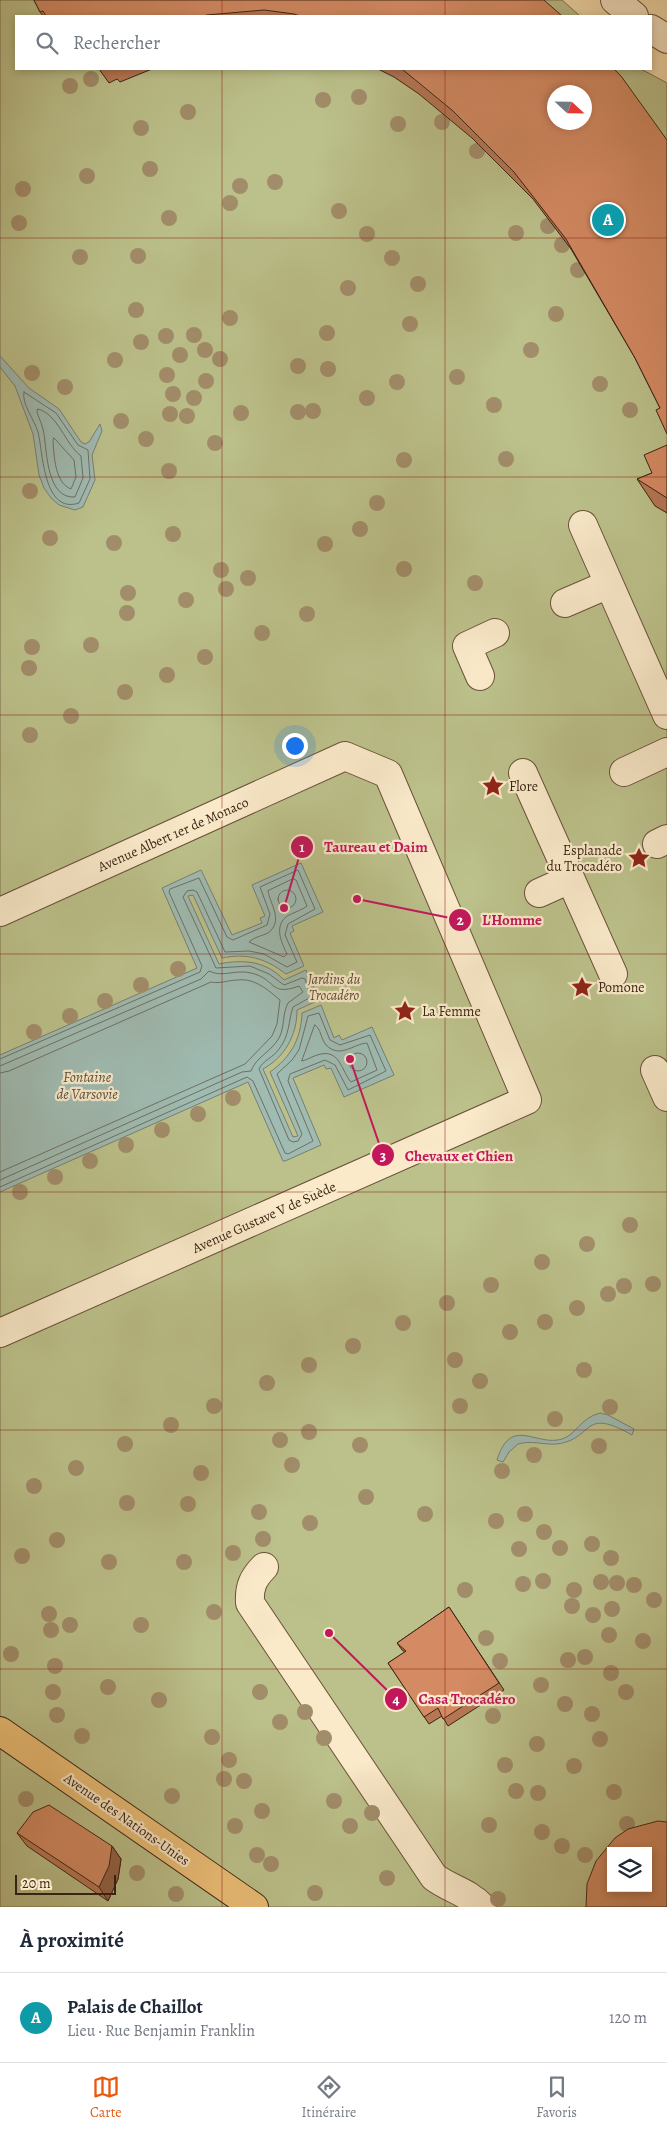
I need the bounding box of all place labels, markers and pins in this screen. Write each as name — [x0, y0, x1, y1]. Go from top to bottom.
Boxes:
pin: A — [592, 201, 624, 239]
place icon: Flore — [480, 773, 506, 799]
place label: Flore — [509, 777, 538, 796]
callout: Taureau et Daim — [289, 832, 438, 862]
place label: Esplanade du Trocadéro — [546, 841, 622, 876]
place icon: Esplanade du Trocadéro — [626, 845, 652, 871]
callout: L'Homme — [448, 905, 552, 935]
place icon: Pomone — [569, 974, 595, 1000]
place label: Pomone — [598, 978, 645, 997]
place icon: La Femme — [392, 998, 418, 1024]
place label: La Femme — [422, 1002, 481, 1021]
callout: Chevaux et Chien — [370, 1140, 524, 1170]
callout: Casa Trocadéro — [384, 1684, 526, 1714]

